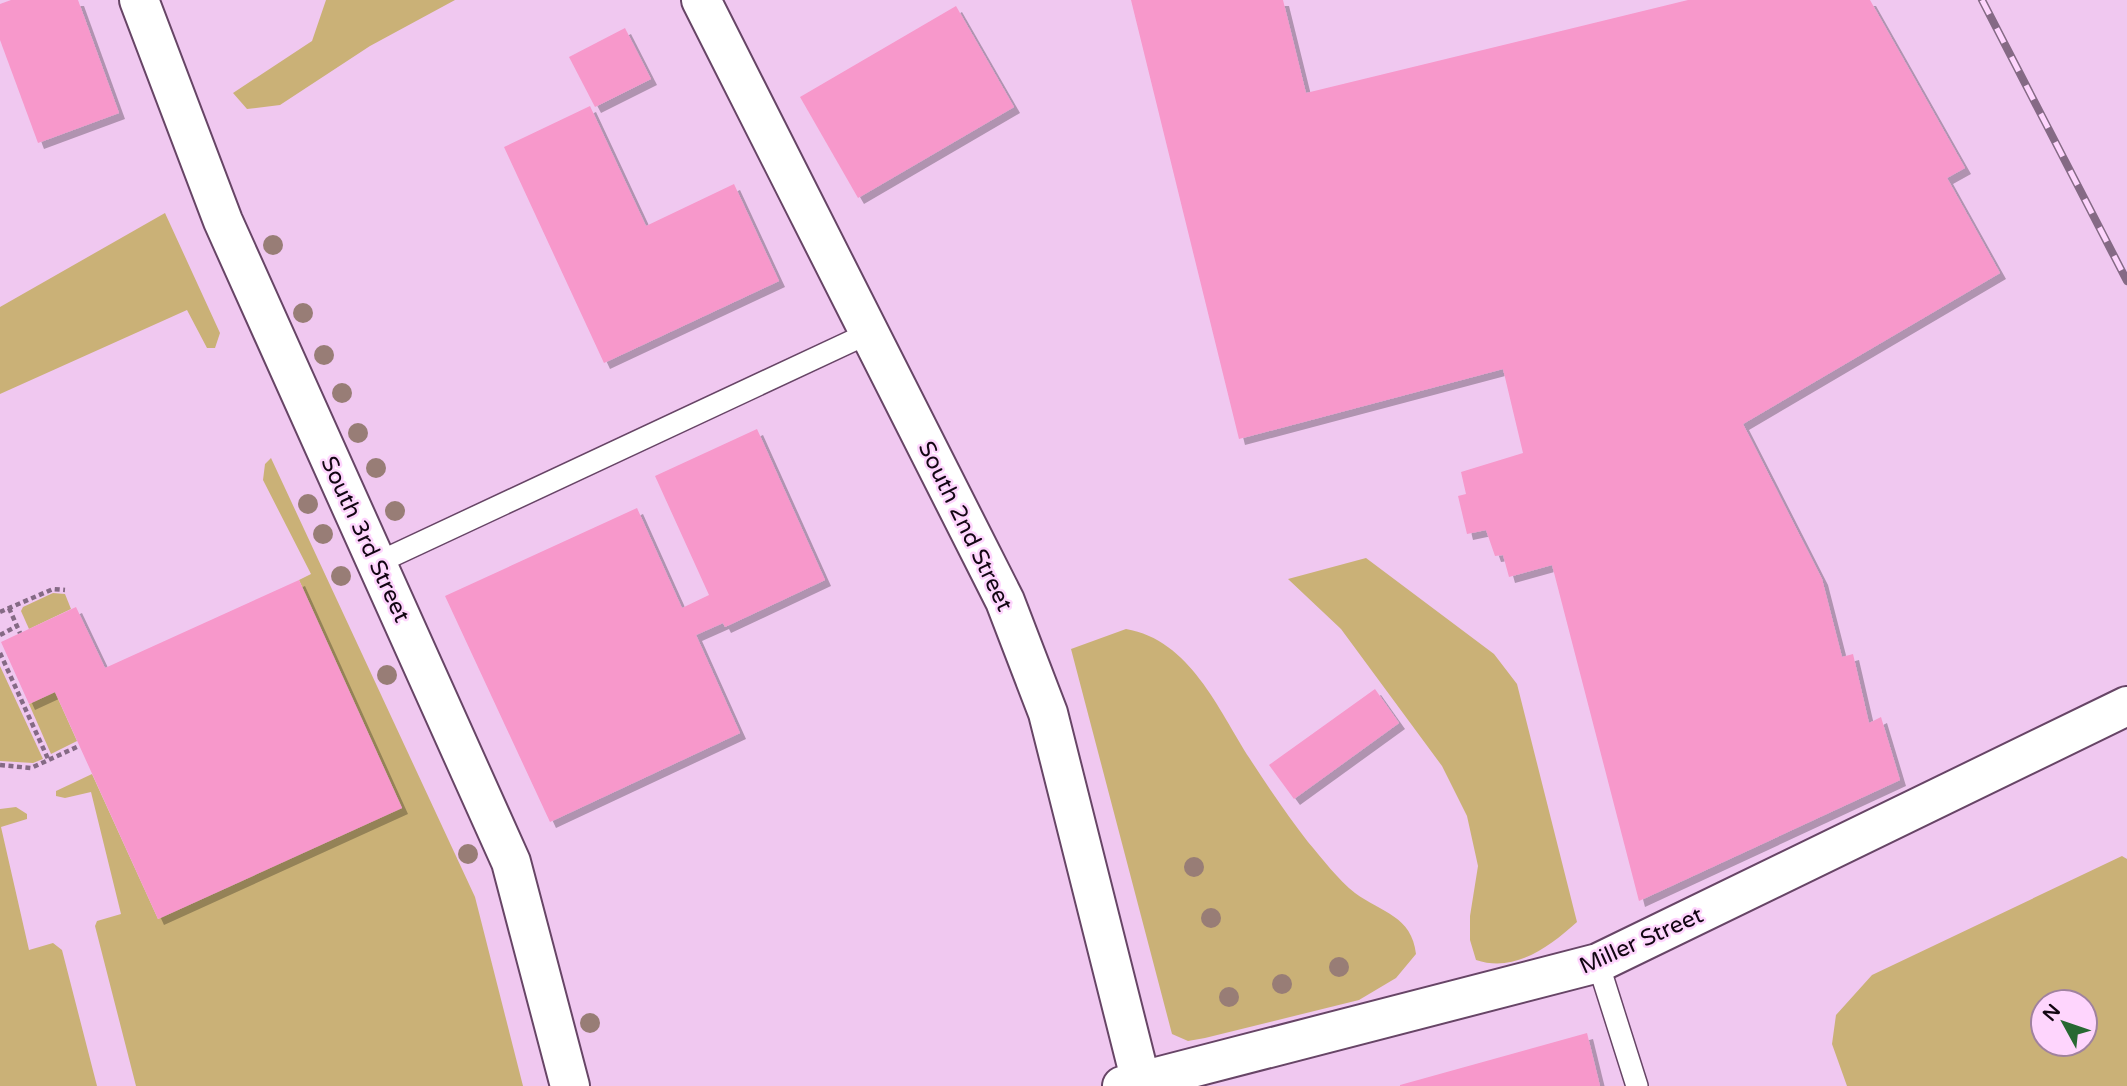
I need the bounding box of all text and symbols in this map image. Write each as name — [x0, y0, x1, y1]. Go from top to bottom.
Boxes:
street label: South 2nd Street — [912, 437, 1018, 616]
street label: South 3rd Street — [314, 452, 416, 627]
street label: Miller Street — [1575, 901, 1708, 981]
north arrow — [2029, 988, 2099, 1058]
text: N — [2038, 1000, 2065, 1026]

